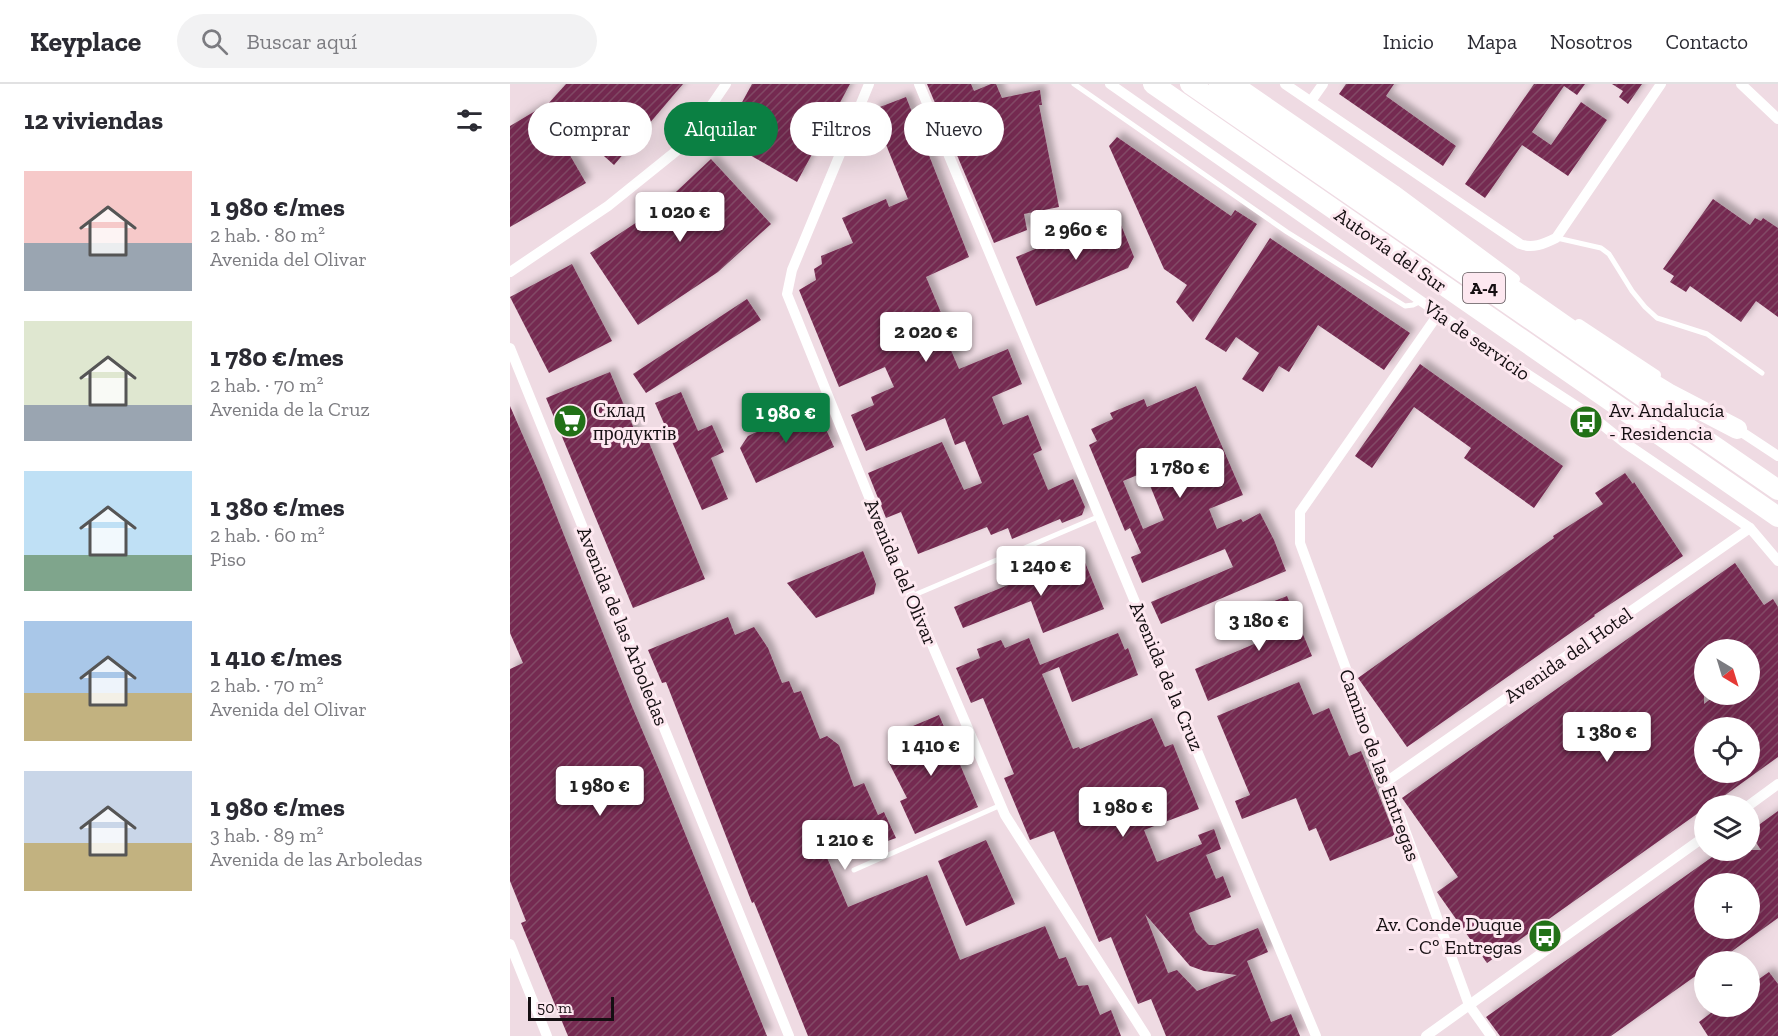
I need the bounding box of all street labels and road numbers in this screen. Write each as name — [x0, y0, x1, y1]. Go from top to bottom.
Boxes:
street label: Autovía del Sur — [1330, 202, 1452, 298]
road number: A-4 — [1463, 273, 1505, 303]
street label: Vía de servicio — [1418, 294, 1535, 386]
street label: Avenida del Olivar — [859, 495, 943, 649]
street label: Avenida de las Arboledas — [572, 523, 674, 729]
street label: Avenida de la Cruz — [1125, 598, 1209, 754]
street label: Avenida del Hotel — [1499, 602, 1637, 708]
street label: Camino de las Entregas — [1334, 666, 1426, 864]

